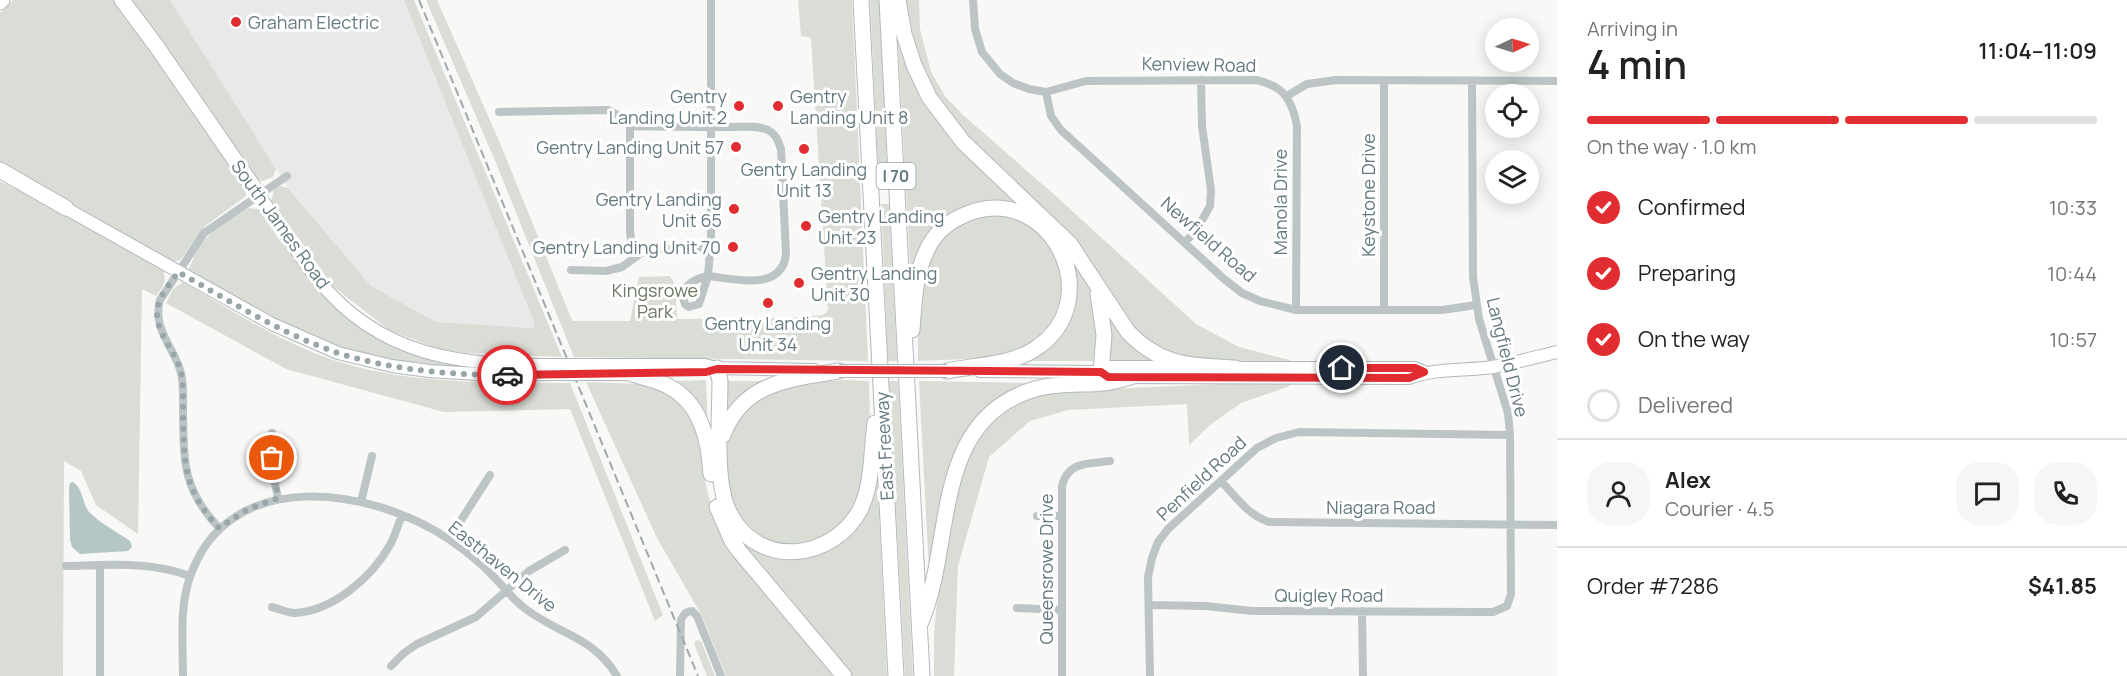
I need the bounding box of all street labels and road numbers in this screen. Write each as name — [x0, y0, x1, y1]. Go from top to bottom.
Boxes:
street label: Kenview Road — [1142, 51, 1256, 77]
street label: Keystone Drive — [1356, 133, 1380, 257]
street label: Manola Drive — [1268, 149, 1292, 255]
street label: South James Road — [226, 155, 336, 293]
road number: I 70 — [876, 163, 916, 189]
street label: Newfield Road — [1156, 191, 1262, 287]
street label: Langfield Drive — [1482, 295, 1534, 419]
street label: East Freeway — [869, 391, 899, 501]
street label: Penfield Road — [1151, 430, 1251, 526]
street label: Queensrowe Drive — [1034, 494, 1058, 644]
street label: Niagara Road — [1326, 495, 1436, 519]
street label: Easthaven Drive — [444, 515, 562, 617]
street label: Quigley Road — [1275, 583, 1383, 607]

